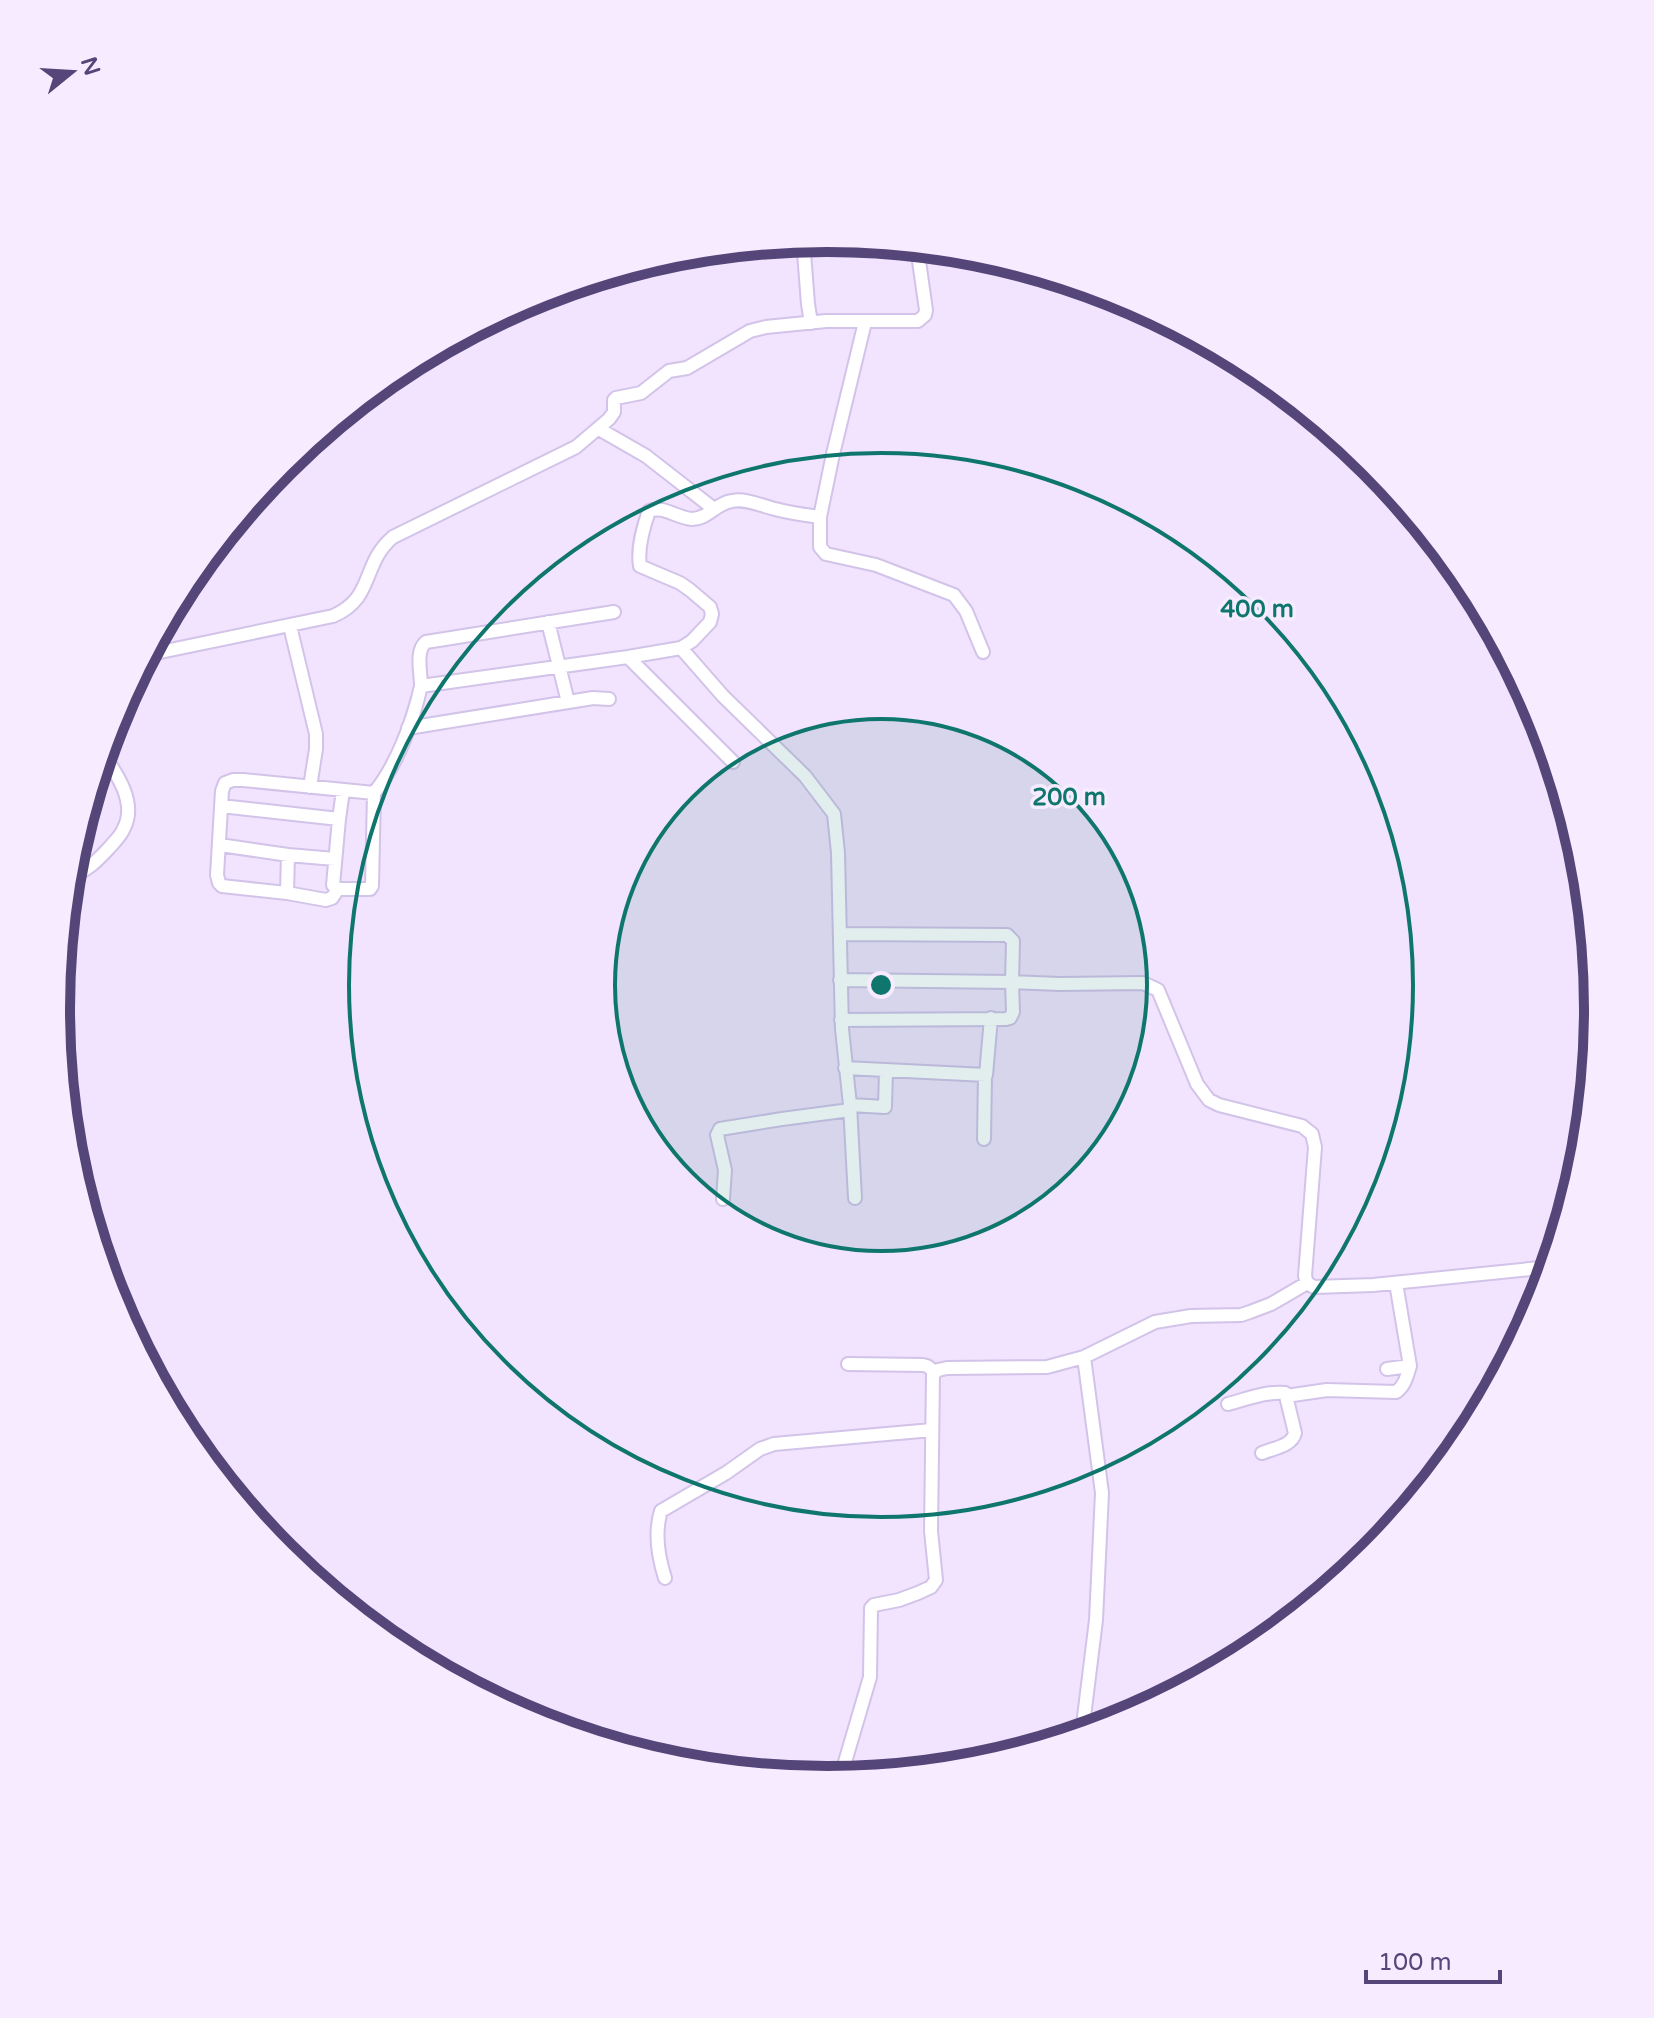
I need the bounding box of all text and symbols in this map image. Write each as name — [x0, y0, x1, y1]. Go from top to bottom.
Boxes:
north arrow — [32, 32, 112, 112]
text: N — [75, 54, 105, 79]
text: 400 m — [1220, 595, 1294, 624]
text: 200 m — [1032, 783, 1106, 812]
centre of rings — [867, 971, 895, 999]
scale bar — [1366, 1934, 1500, 1984]
text: 100 m — [1378, 1948, 1452, 1977]

